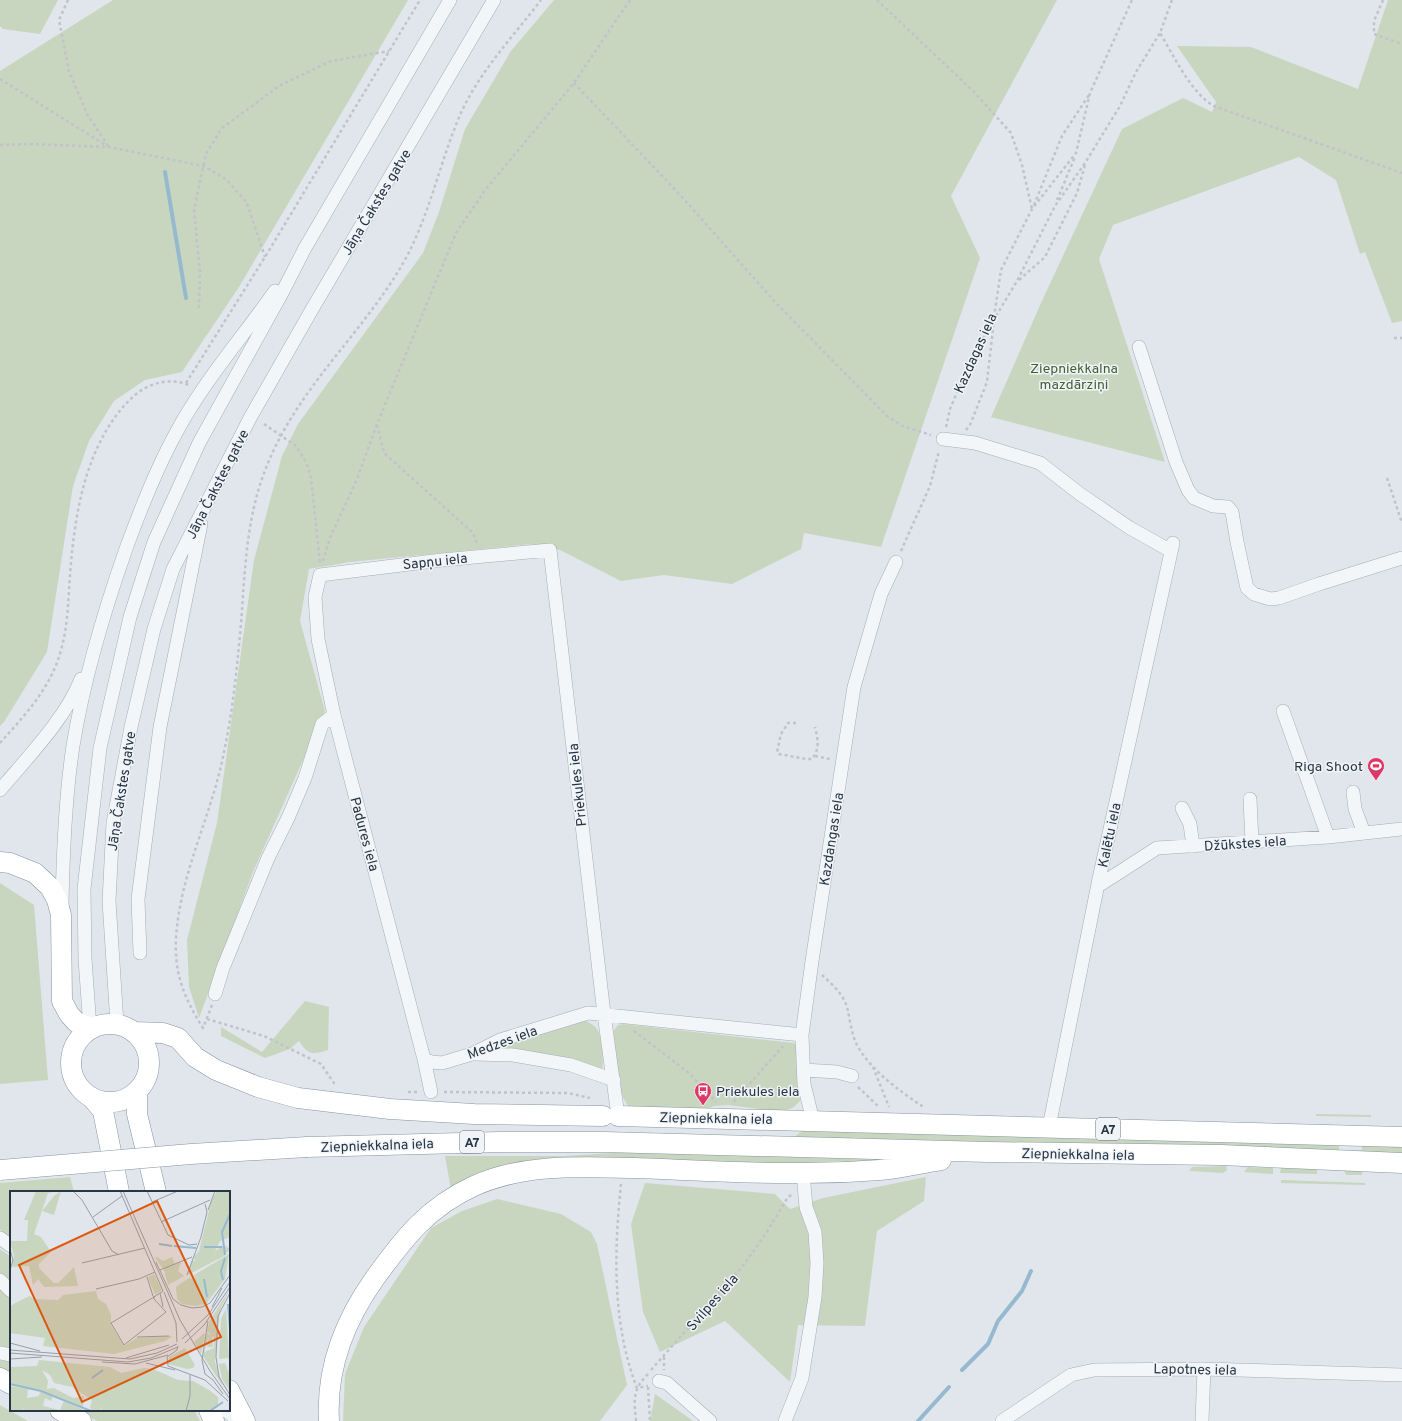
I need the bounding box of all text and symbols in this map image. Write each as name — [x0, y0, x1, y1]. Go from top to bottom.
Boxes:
street label: Jāņa Čakstes gatve — [338, 146, 416, 259]
street label: Kazdagas iela — [951, 311, 1002, 396]
park label: Ziepniekkalna mazdārziņi — [1030, 361, 1118, 394]
street label: Jāņa Čakstes gatve — [182, 427, 253, 542]
street label: Sapņu iela — [402, 551, 468, 574]
street label: Jāņa Čakstes gatve — [104, 730, 140, 852]
street label: Priekules iela — [566, 742, 591, 827]
sports icon: Riga Shoot — [1366, 756, 1386, 781]
place label: Riga Shoot — [1294, 759, 1363, 776]
street label: Kazdangas iela — [817, 791, 848, 887]
street label: Padures iela — [345, 795, 382, 874]
street label: Kalētu iela — [1095, 801, 1126, 869]
street label: Džūkstes iela — [1203, 833, 1287, 856]
street label: Medzes iela — [465, 1023, 540, 1064]
bus stop icon: Priekules iela — [693, 1081, 713, 1106]
place label: Priekules iela — [716, 1084, 799, 1101]
street label: Ziepniekkalna iela — [659, 1110, 773, 1129]
road number: A7 — [1096, 1118, 1120, 1140]
road number: A7 — [460, 1131, 484, 1153]
street label: Ziepniekkalna iela — [320, 1136, 434, 1157]
street label: Ziepniekkalna iela — [1021, 1146, 1135, 1165]
inset map — [10, 1191, 230, 1411]
street label: Svilpes iela — [684, 1271, 743, 1335]
street label: Lapotnes iela — [1153, 1361, 1237, 1380]

